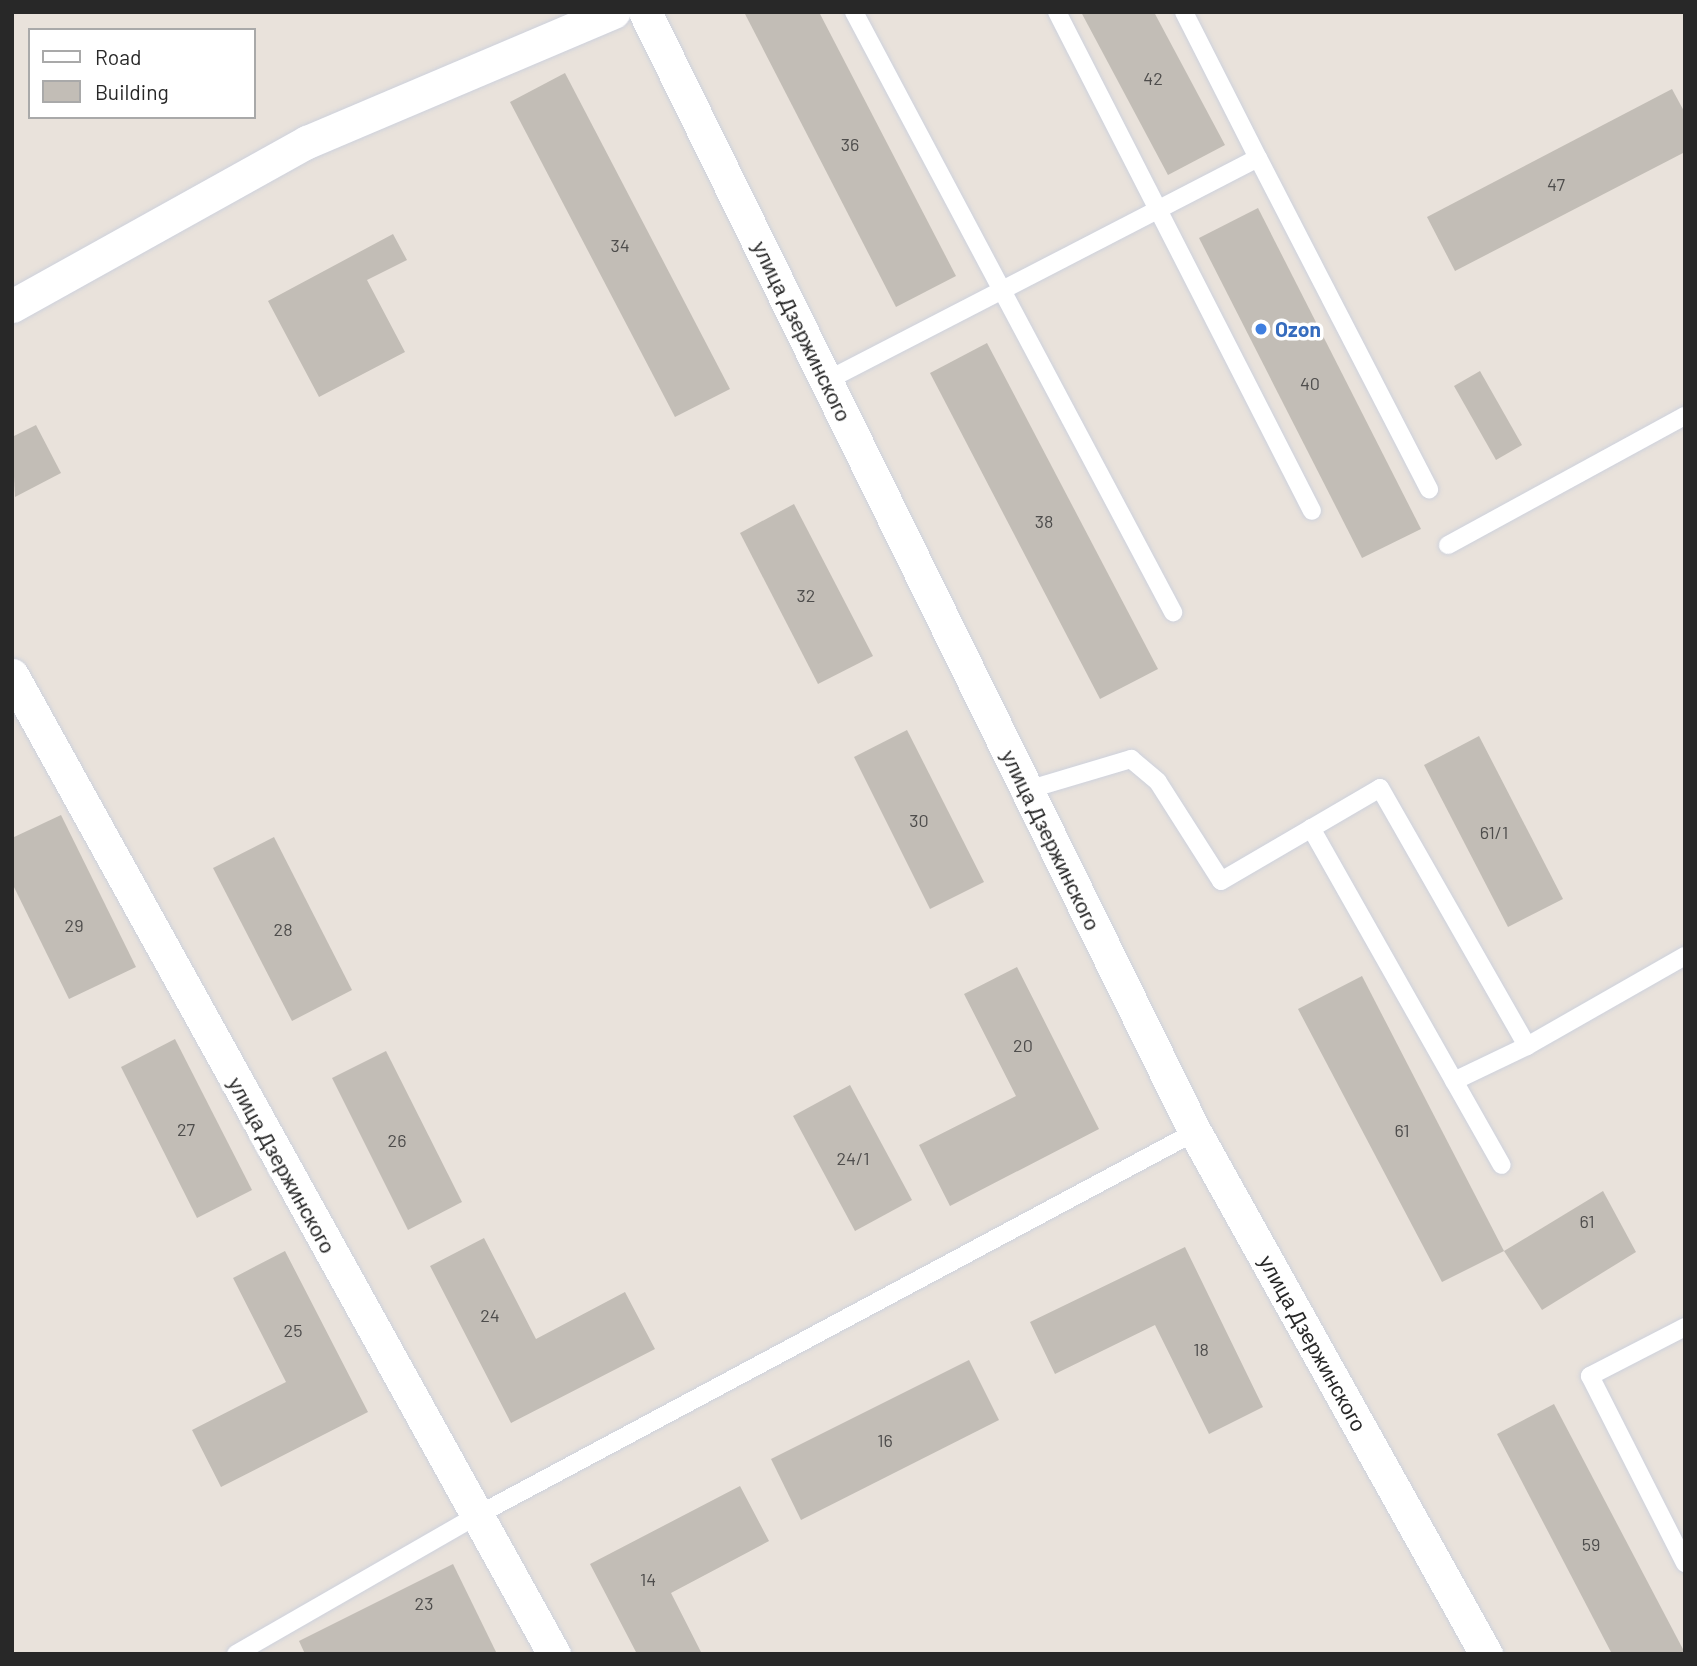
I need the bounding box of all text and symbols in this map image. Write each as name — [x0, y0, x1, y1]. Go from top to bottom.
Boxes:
legend — [28, 28, 256, 119]
text: Road — [95, 44, 141, 69]
house number: 42 — [1143, 67, 1163, 89]
text: Building — [95, 79, 169, 104]
house number: 36 — [841, 133, 859, 155]
house number: 47 — [1547, 173, 1565, 195]
house number: 34 — [610, 234, 630, 256]
street label: улица Дзержинского — [747, 237, 857, 425]
place label: Ozon — [1275, 316, 1321, 342]
marker: Ozon — [1253, 321, 1269, 337]
house number: 40 — [1300, 372, 1320, 394]
house number: 38 — [1035, 510, 1053, 532]
house number: 32 — [797, 584, 815, 606]
street label: улица Дзержинского — [996, 746, 1106, 934]
house number: 30 — [909, 809, 929, 831]
house number: 61/1 — [1480, 821, 1508, 843]
house number: 29 — [64, 914, 84, 936]
house number: 28 — [273, 918, 293, 940]
house number: 20 — [1013, 1034, 1033, 1056]
street label: улица Дзержинского — [223, 1073, 341, 1257]
house number: 27 — [177, 1118, 195, 1140]
house number: 61 — [1394, 1119, 1410, 1141]
house number: 26 — [388, 1129, 406, 1151]
house number: 24/1 — [836, 1147, 870, 1169]
house number: 61 — [1579, 1210, 1595, 1232]
street label: улица Дзержинского — [1254, 1251, 1372, 1435]
house number: 24 — [480, 1304, 500, 1326]
house number: 25 — [284, 1319, 302, 1341]
house number: 18 — [1193, 1338, 1209, 1360]
house number: 16 — [877, 1429, 893, 1451]
house number: 59 — [1582, 1533, 1600, 1555]
house number: 14 — [640, 1568, 656, 1590]
house number: 23 — [415, 1592, 433, 1614]

